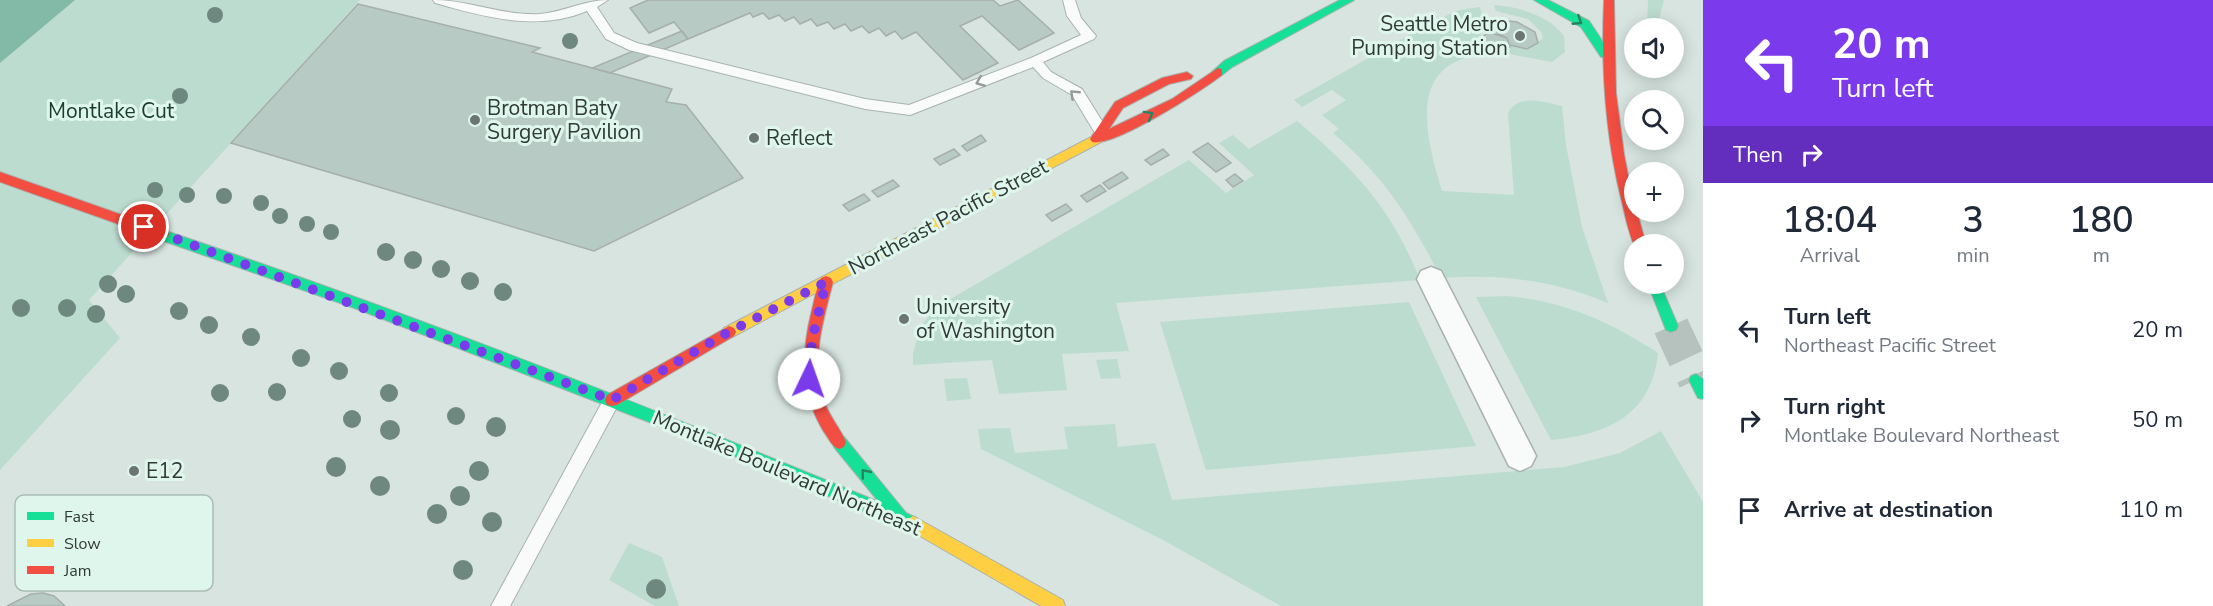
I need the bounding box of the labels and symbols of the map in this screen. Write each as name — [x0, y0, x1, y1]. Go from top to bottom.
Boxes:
place label: Seattle Metro Pumping Station — [1351, 10, 1508, 62]
one-way arrow — [1572, 13, 1582, 25]
marker: Seattle Metro Pumping Station — [1513, 29, 1527, 43]
one-way arrow — [976, 75, 987, 87]
one-way arrow — [1071, 90, 1081, 101]
place label: Brotman Baty Surgery Pavilion — [487, 94, 641, 146]
park label: Montlake Cut — [48, 97, 175, 125]
one-way arrow — [1143, 111, 1154, 123]
marker: Brotman Baty Surgery Pavilion — [468, 113, 482, 127]
place label: Reflect — [766, 124, 833, 152]
marker: Reflect — [747, 131, 761, 145]
street label: Northeast Pacific Street — [843, 152, 1053, 282]
pin — [118, 201, 169, 252]
place label: University of Washington — [916, 293, 1055, 345]
marker: University of Washington — [897, 312, 911, 326]
position arrow — [777, 347, 841, 411]
street label: Montlake Boulevard Northeast — [649, 404, 926, 543]
place label: E12 — [146, 457, 183, 485]
marker: E12 — [127, 464, 141, 478]
one-way arrow — [862, 469, 873, 480]
legend — [15, 495, 213, 591]
text: Fast — [64, 506, 95, 528]
text: Slow — [64, 533, 101, 555]
text: Jam — [63, 560, 91, 582]

